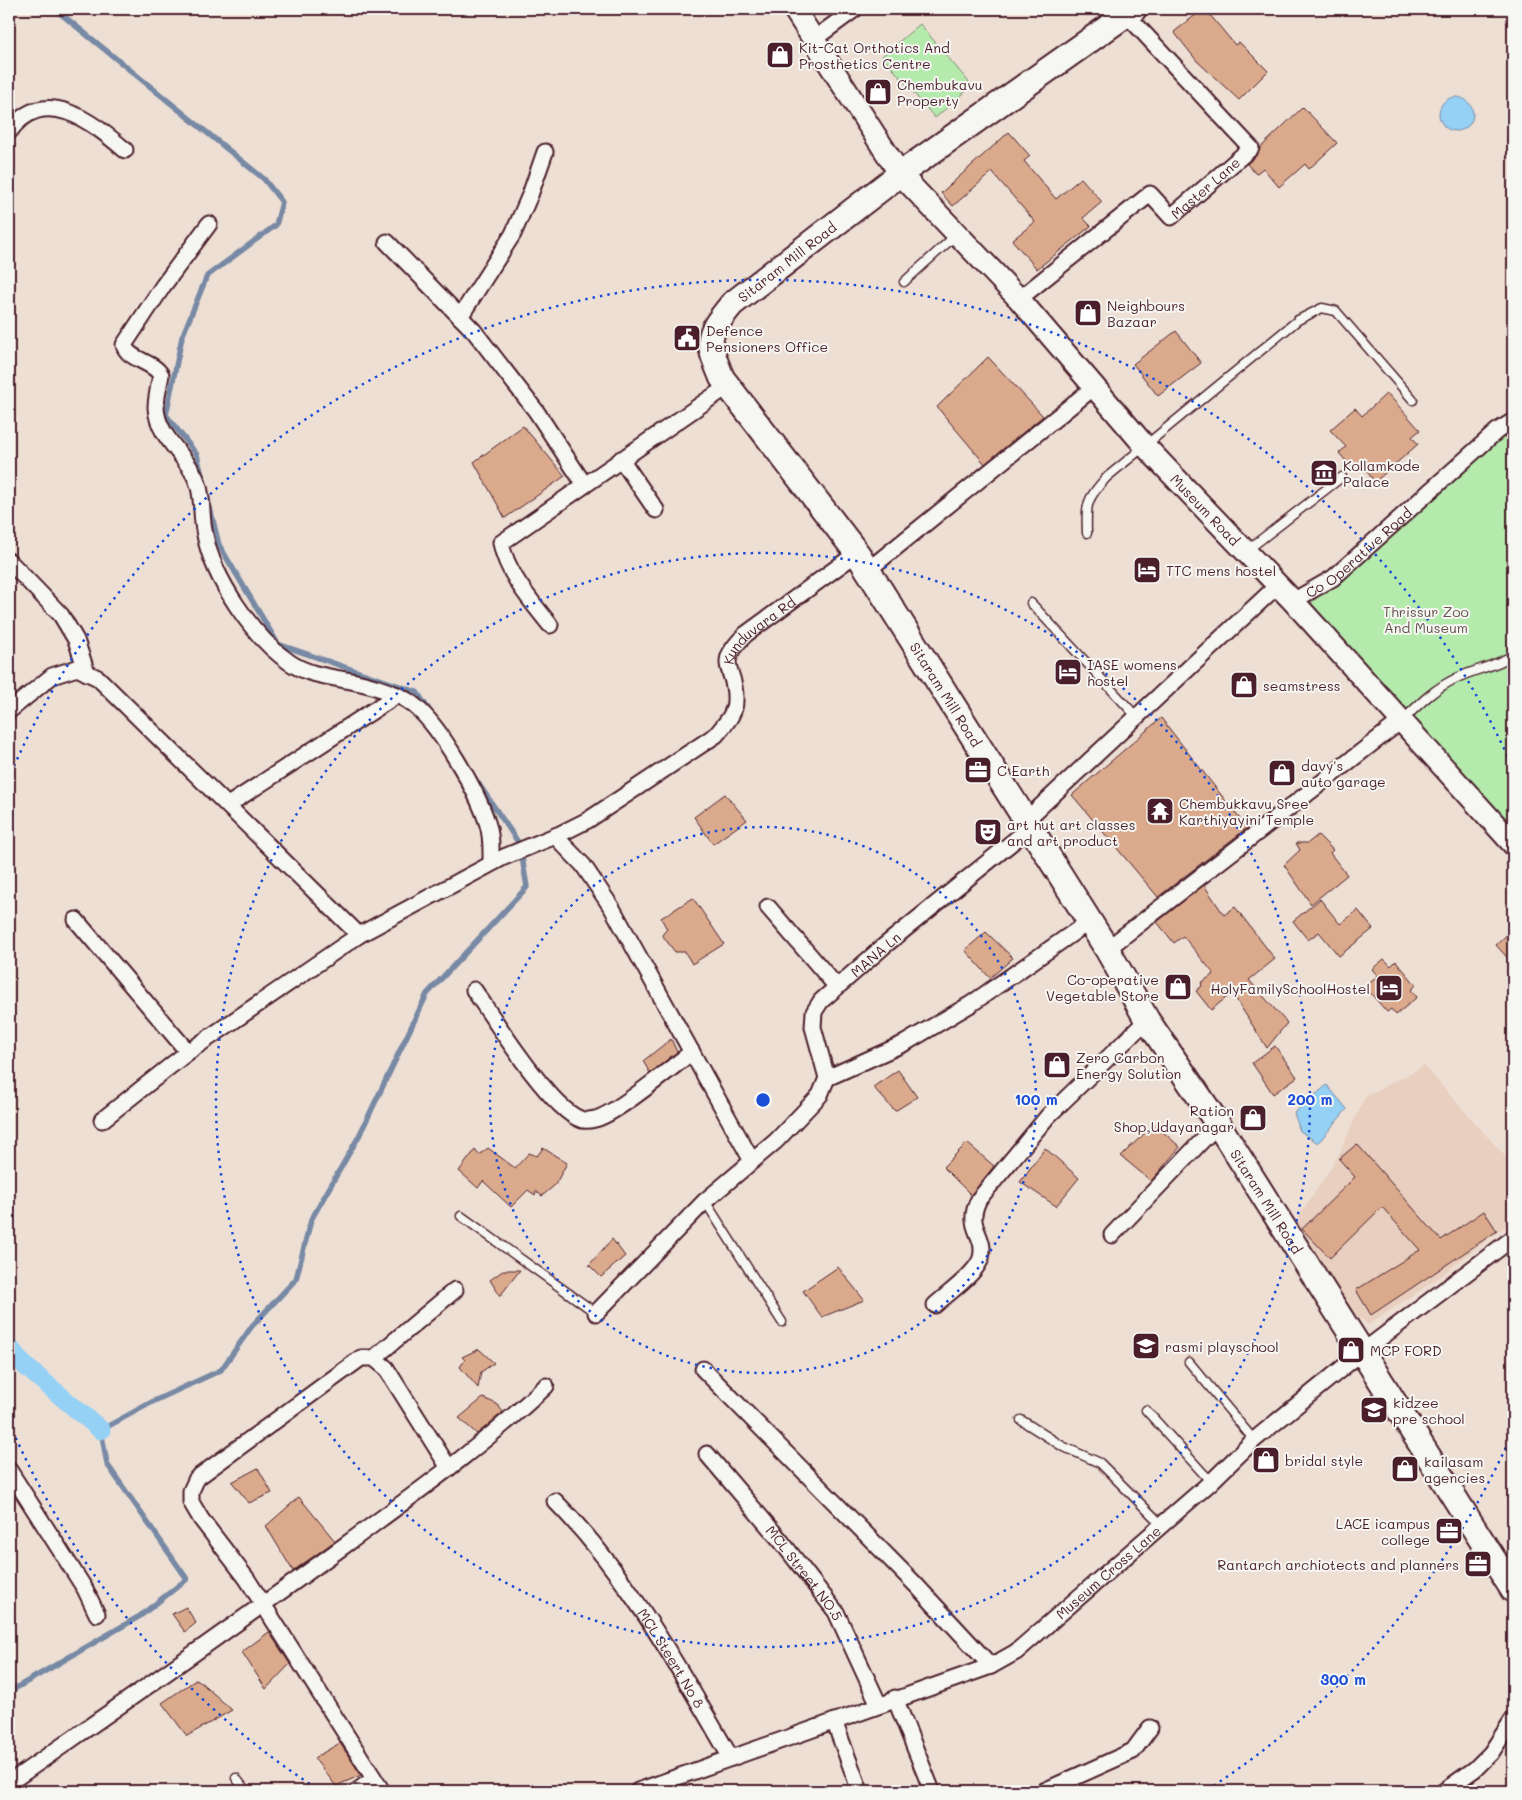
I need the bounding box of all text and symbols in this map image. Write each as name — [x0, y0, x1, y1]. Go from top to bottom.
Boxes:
place label: Kit-Cat Orthotics And Prosthetics Centre — [799, 38, 950, 73]
shop icon: Kit-Cat Orthotics And Prosthetics Centre — [765, 40, 795, 70]
place label: Chembukavu Property — [897, 75, 983, 110]
shop icon: Chembukavu Property — [863, 77, 893, 107]
street label: Master Lane — [1166, 152, 1244, 223]
street label: Sitaram Mill Road — [734, 217, 840, 307]
place label: Neighbours Bazaar — [1107, 296, 1185, 331]
shop icon: Neighbours Bazaar — [1073, 298, 1103, 328]
place label: Defence Pensioners Office — [706, 321, 828, 356]
public building icon: Defence Pensioners Office — [672, 323, 702, 353]
place label: Kollamkode Palace — [1343, 456, 1420, 491]
museum icon: Kollamkode Palace — [1309, 458, 1339, 488]
street label: Museum Road — [1167, 469, 1244, 550]
street label: Co Operative Road — [1302, 503, 1416, 601]
hotel icon: TTC mens hostel — [1132, 555, 1162, 585]
place label: TTC mens hostel — [1166, 561, 1276, 580]
street label: Kunduvara Rd — [718, 592, 799, 665]
park label: Thrissur Zoo And Museum — [1383, 602, 1469, 637]
street label: Sitaram Mill Road — [906, 638, 986, 750]
place label: IASE womens hostel — [1087, 655, 1177, 690]
hotel icon: IASE womens hostel — [1053, 657, 1083, 687]
shop icon: seamstress — [1229, 670, 1259, 700]
place label: seamstress — [1263, 676, 1341, 695]
office icon: C Earth — [963, 755, 993, 785]
place label: davy's auto garage — [1301, 756, 1386, 791]
shop icon: davy's auto garage — [1267, 758, 1297, 788]
place label: C Earth — [997, 761, 1049, 780]
place label: Chembukkavu Sree Karthiyayini Temple — [1179, 794, 1314, 829]
temple icon: Chembukkavu Sree Karthiyayini Temple — [1145, 796, 1175, 826]
place label: art hut art classes and art product — [1007, 815, 1136, 850]
theatre icon: art hut art classes and art product — [973, 817, 1003, 847]
street label: MANA Ln — [846, 927, 904, 981]
place label: Co-operative Vegetable Store — [1046, 970, 1159, 1005]
shop icon: Co-operative Vegetable Store — [1163, 972, 1193, 1002]
hotel icon: HolyFamilySchoolHostel — [1374, 973, 1404, 1003]
place label: HolyFamilySchoolHostel — [1211, 979, 1370, 998]
place label: Zero Carbon Energy Solution — [1076, 1048, 1181, 1083]
shop icon: Zero Carbon Energy Solution — [1042, 1050, 1072, 1080]
text: 100 m — [1014, 1089, 1058, 1109]
text: 200 m — [1288, 1089, 1333, 1109]
centre of rings — [754, 1091, 772, 1109]
place label: Ration Shop,Udayanagar — [1114, 1101, 1234, 1136]
shop icon: Ration Shop,Udayanagar — [1238, 1103, 1268, 1133]
street label: Sitaram Mill Road — [1227, 1145, 1307, 1257]
school or university icon: rasmi playschool — [1131, 1331, 1161, 1361]
shop icon: MCP FORD — [1336, 1335, 1366, 1365]
place label: rasmi playschool — [1165, 1337, 1279, 1356]
place label: MCP FORD — [1370, 1341, 1442, 1360]
place label: kidzee pre school — [1393, 1393, 1465, 1428]
school or university icon: kidzee pre school — [1359, 1395, 1389, 1425]
shop icon: bridal style — [1251, 1445, 1281, 1475]
place label: bridal style — [1285, 1451, 1363, 1470]
place label: kailasam agencies — [1424, 1452, 1485, 1487]
shop icon: kailasam agencies — [1390, 1454, 1420, 1484]
place label: LACE icampus college — [1336, 1514, 1430, 1549]
office icon: LACE icampus college — [1434, 1516, 1464, 1546]
street label: MCL Street NO.5 — [762, 1521, 848, 1623]
street label: Museum Cross Lane — [1051, 1521, 1164, 1623]
office icon: Rantarch archiotects and planners — [1463, 1549, 1493, 1579]
place label: Rantarch archiotects and planners — [1217, 1555, 1459, 1574]
street label: MCL Steert No 8 — [634, 1604, 709, 1711]
text: 300 m — [1320, 1669, 1366, 1689]

